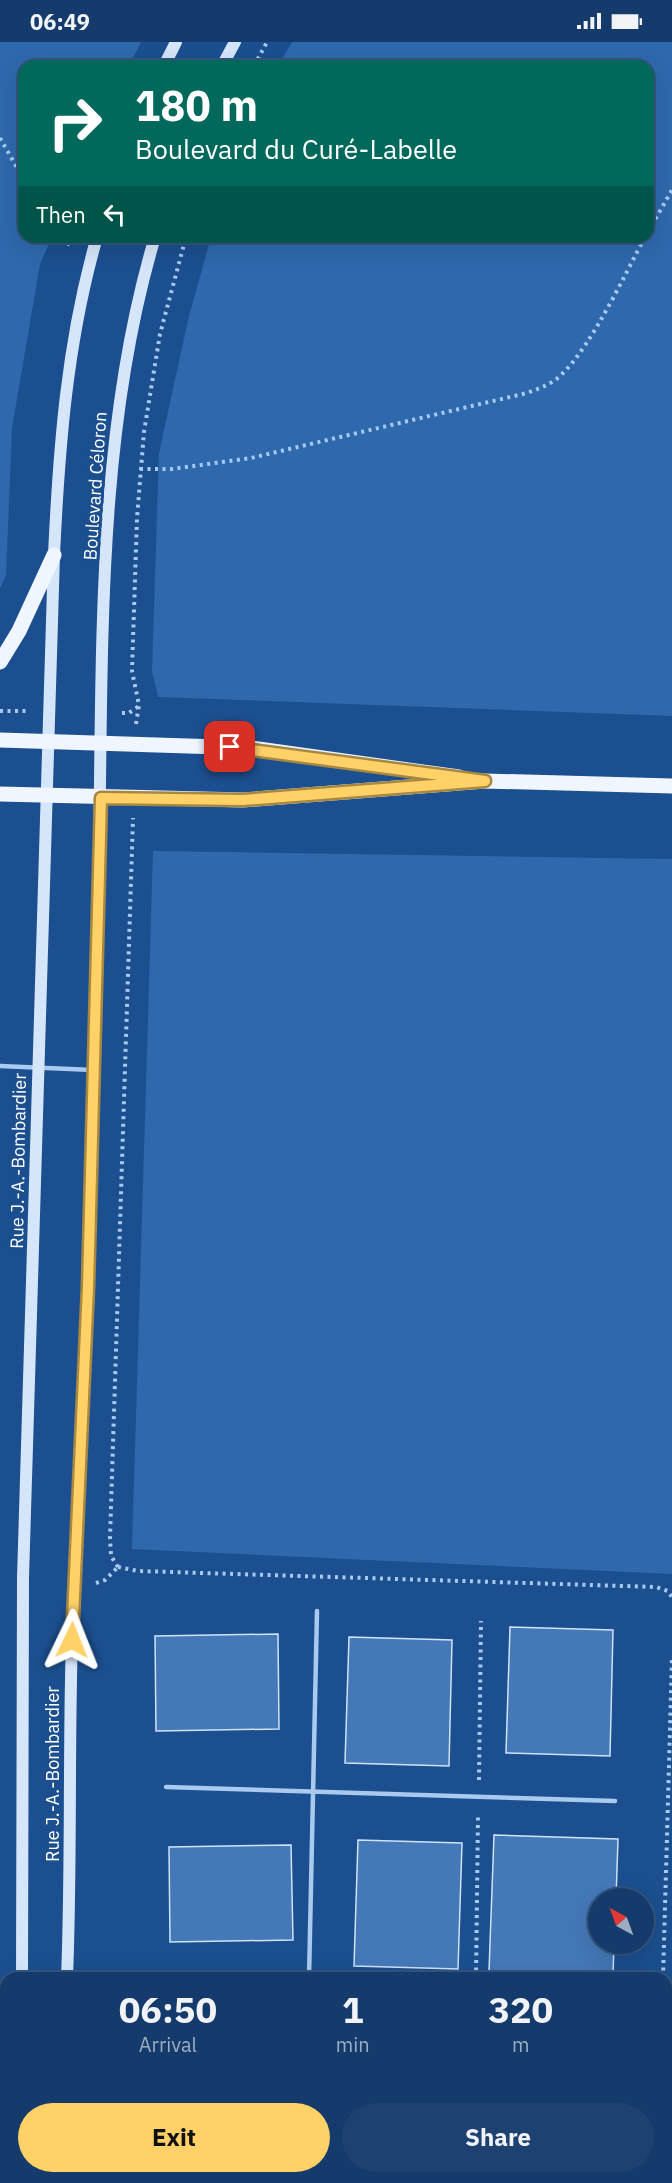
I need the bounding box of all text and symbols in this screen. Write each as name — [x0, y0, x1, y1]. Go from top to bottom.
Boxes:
text: 06:49 — [30, 7, 90, 36]
text: 180 m — [135, 78, 258, 133]
icon: right — [36, 84, 114, 162]
text: Boulevard du Curé-Labelle — [135, 131, 457, 166]
icon: left — [98, 198, 131, 231]
text: Then — [36, 200, 86, 229]
street label: Boulevard Céloron — [78, 411, 112, 561]
pin — [204, 721, 255, 772]
icon: arrive — [213, 730, 246, 763]
street label: Rue J.-A.-Bombardier — [5, 1073, 31, 1249]
position arrow — [40, 1608, 104, 1672]
street label: Rue J.-A.-Bombardier — [41, 1686, 64, 1862]
north arrow — [588, 1888, 654, 1954]
map controls — [588, 1888, 654, 1954]
text: 06:50 — [119, 1986, 217, 2033]
text: 1 — [342, 1986, 364, 2033]
text: 320 — [488, 1986, 553, 2033]
text: Arrival — [139, 2031, 197, 2058]
text: min — [336, 2031, 370, 2058]
text: m — [512, 2031, 530, 2058]
button: Exit — [18, 2103, 330, 2172]
button: Share — [342, 2103, 654, 2172]

